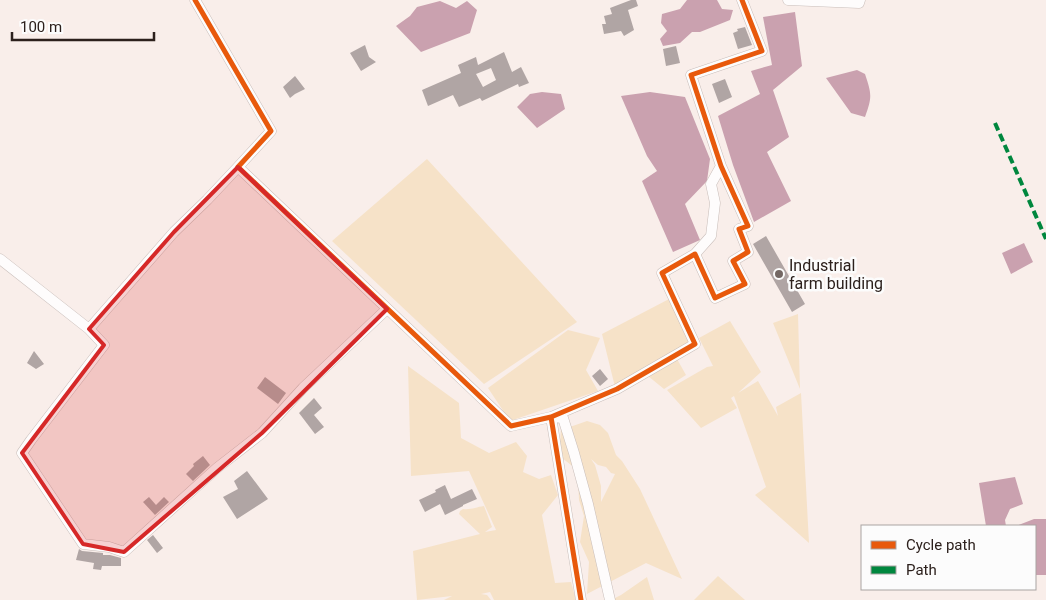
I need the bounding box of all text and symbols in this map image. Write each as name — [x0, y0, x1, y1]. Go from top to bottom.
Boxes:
scale bar — [12, 10, 155, 42]
text: 100 m — [20, 18, 62, 36]
place label: Industrial farm building — [789, 256, 883, 293]
marker: Industrial farm building — [773, 268, 785, 280]
legend — [861, 525, 1036, 590]
text: Cycle path — [906, 536, 976, 554]
text: Path — [906, 561, 937, 579]

